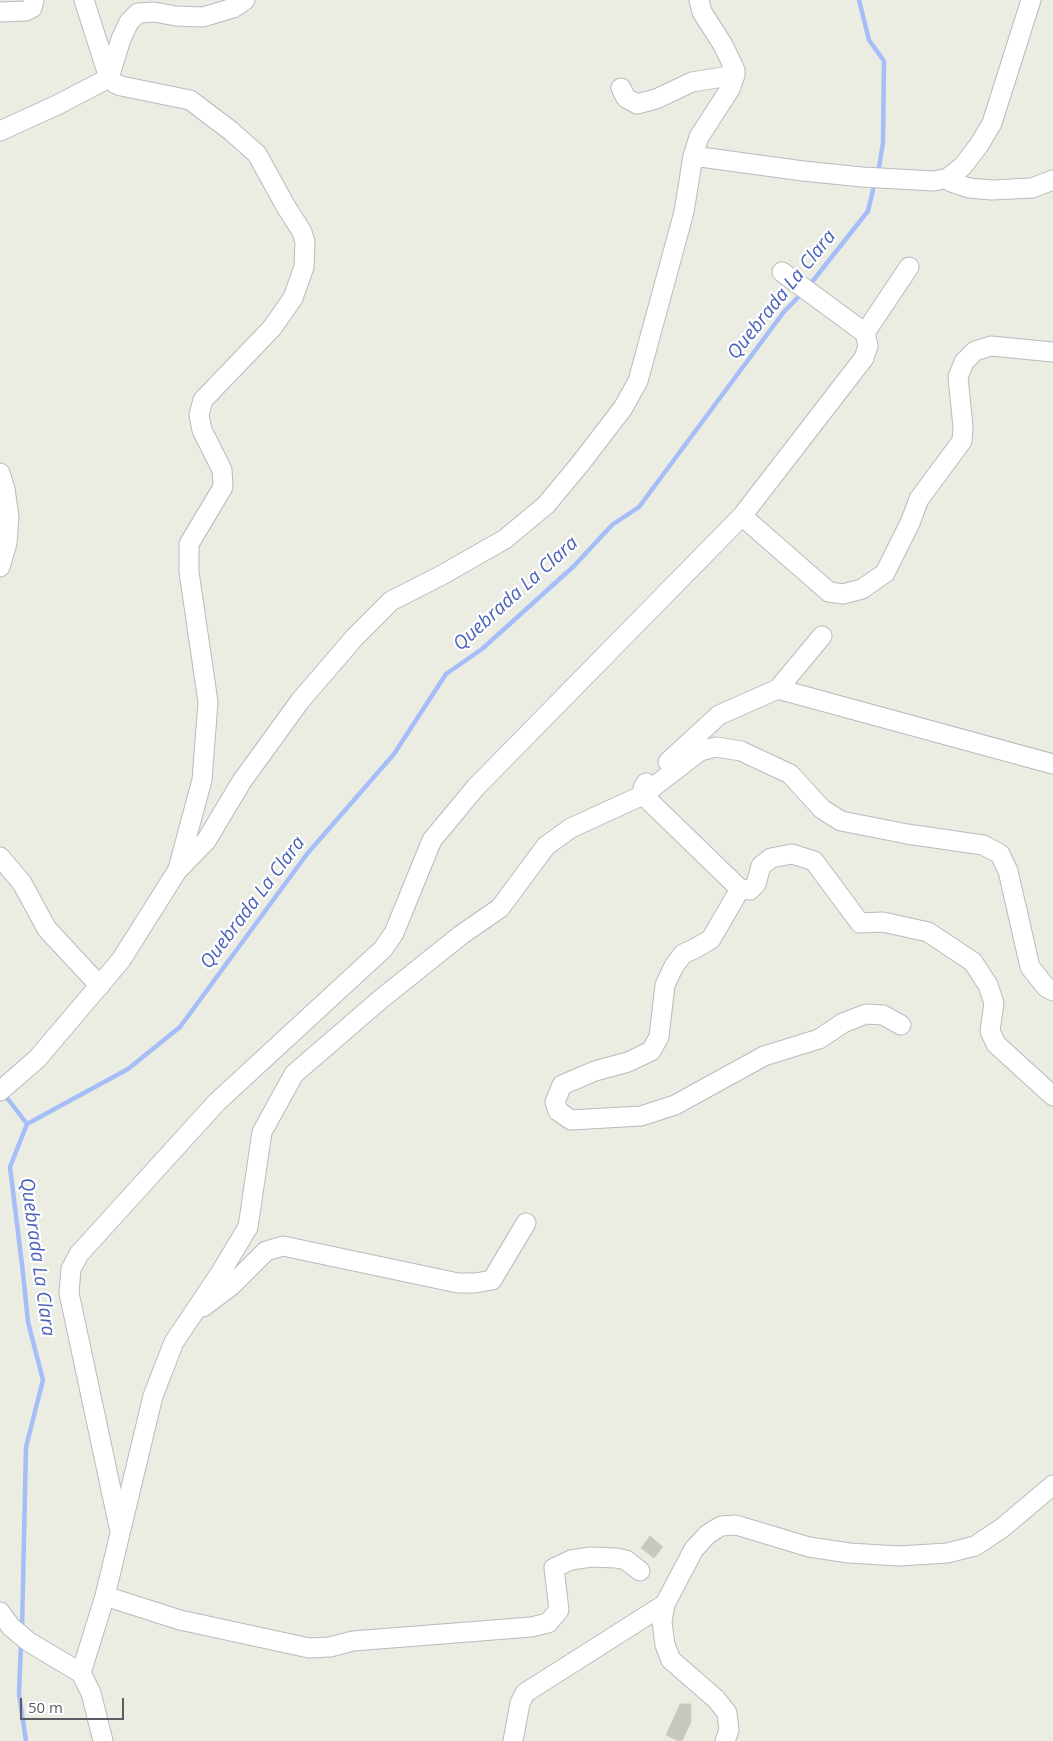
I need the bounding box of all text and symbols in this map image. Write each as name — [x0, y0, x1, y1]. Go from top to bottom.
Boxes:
water label: Quebrada La Clara — [723, 226, 841, 364]
water label: Quebrada La Clara — [449, 532, 583, 656]
water label: Quebrada La Clara — [196, 832, 310, 974]
water label: Quebrada La Clara — [15, 1176, 59, 1338]
scale bar — [22, 1688, 126, 1720]
text: 50 m — [28, 1697, 63, 1717]

